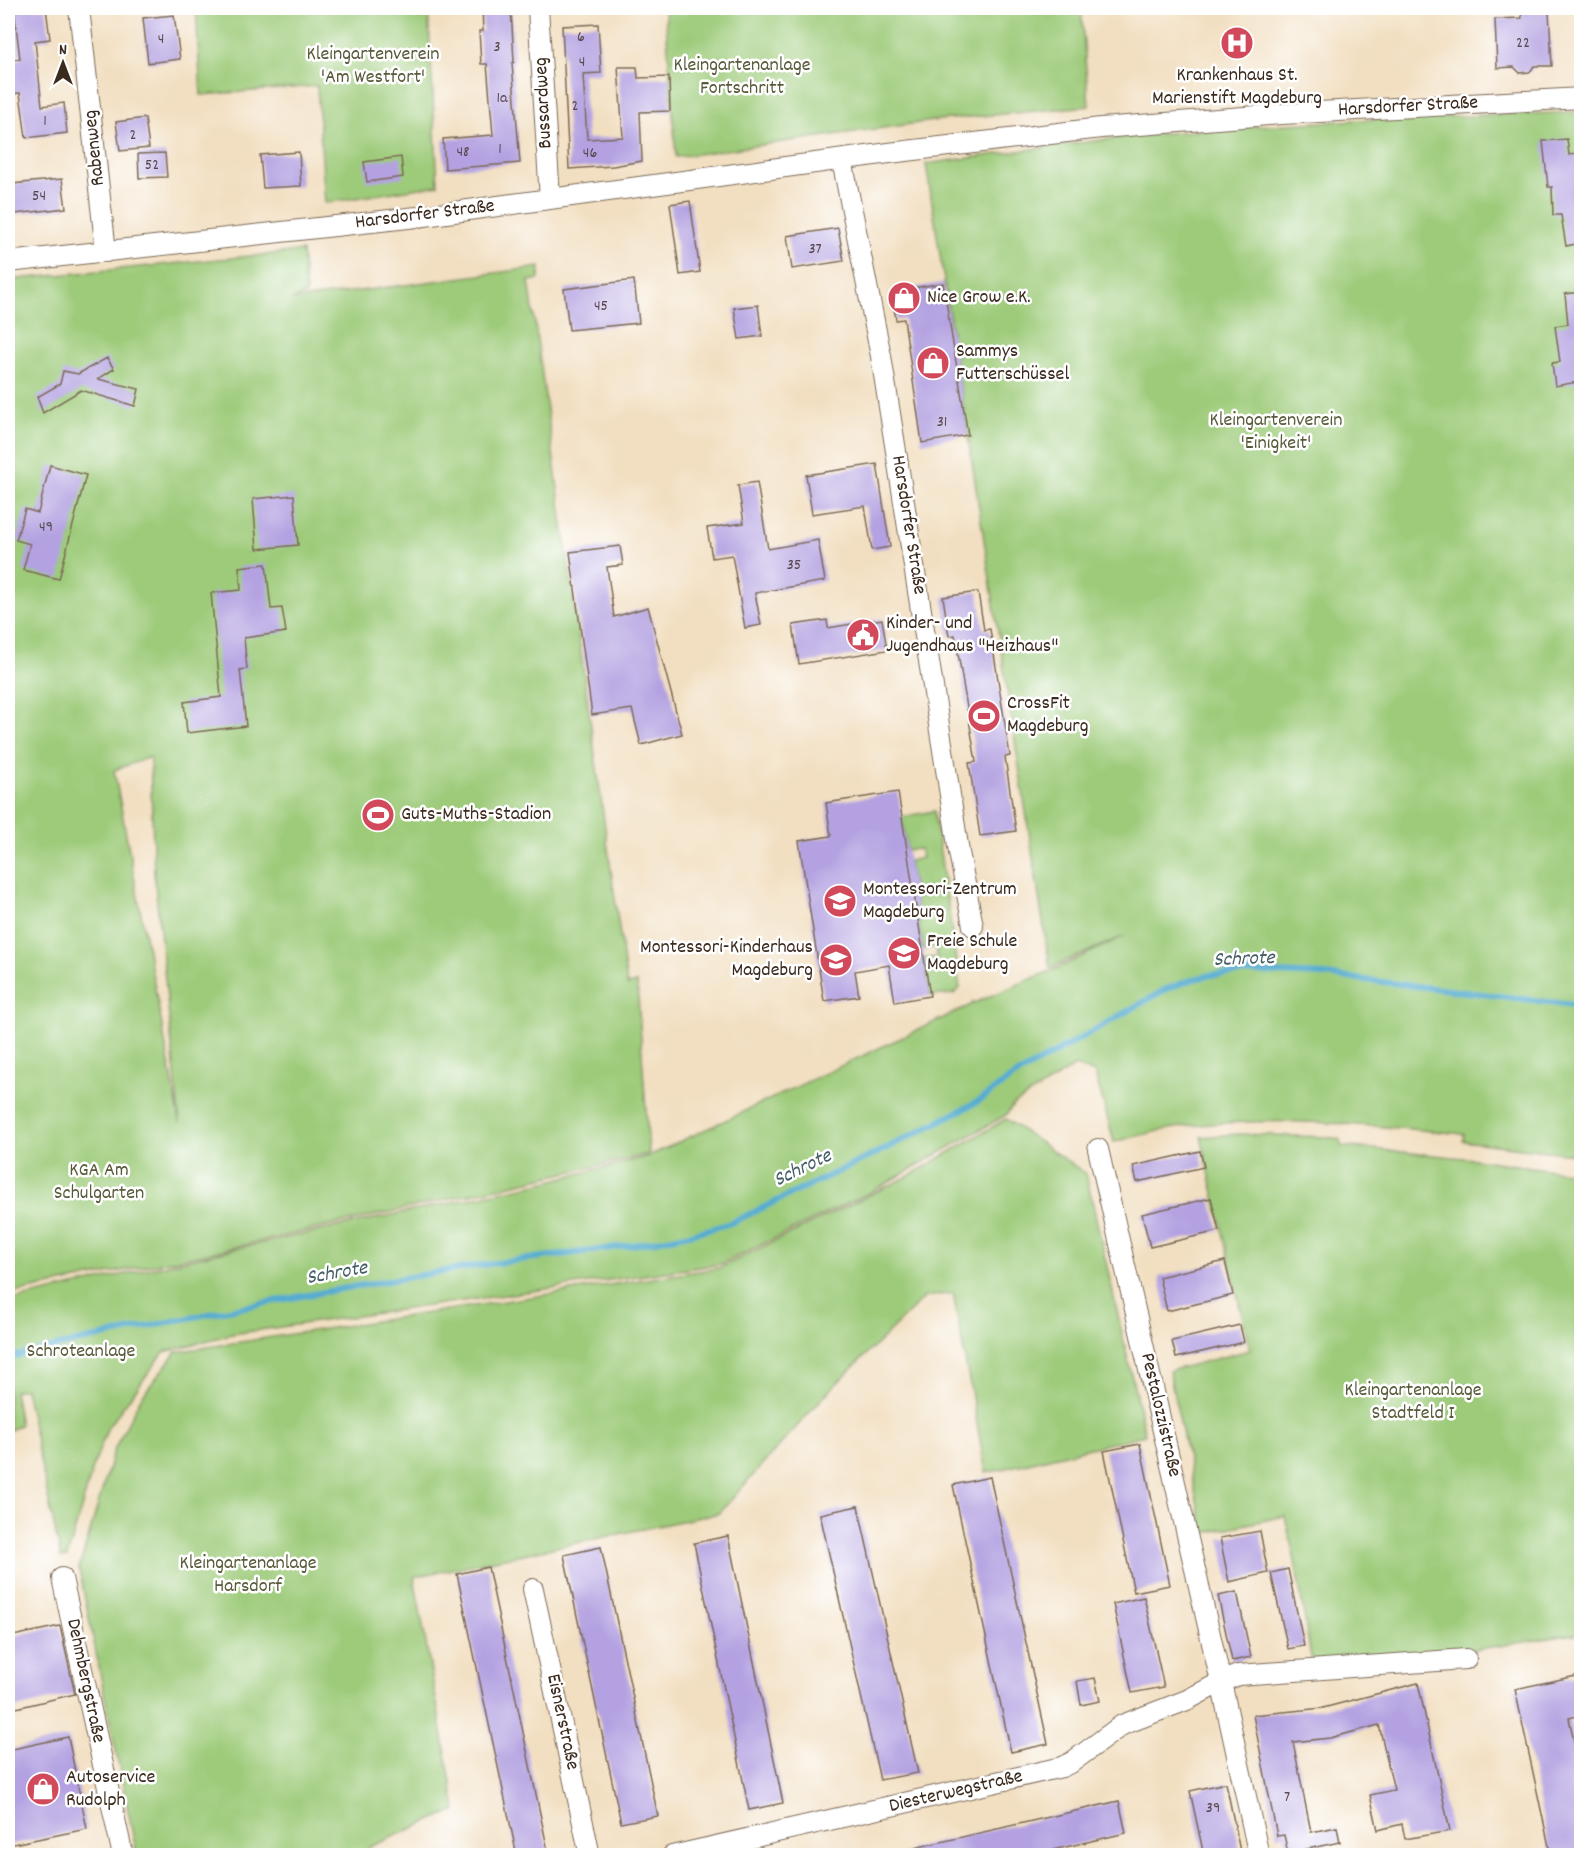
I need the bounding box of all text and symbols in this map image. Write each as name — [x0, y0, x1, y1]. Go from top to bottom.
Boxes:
hospital icon: Krankenhaus St. Marienstift Magdeburg — [1219, 25, 1255, 61]
house number: 6 — [577, 26, 585, 49]
house number: 4 — [158, 28, 164, 51]
house number: 22 — [1516, 32, 1530, 55]
north arrow — [33, 33, 93, 93]
house number: 3 — [493, 36, 501, 59]
text: N — [59, 39, 67, 62]
park label: Kleingartenverein 'Am Westfort' — [307, 41, 439, 92]
house number: 4 — [579, 51, 585, 74]
park label: Kleingartenanlage Fortschritt — [674, 52, 811, 103]
street label: Bussardweg — [528, 57, 560, 149]
place label: Krankenhaus St. Marienstift Magdeburg — [1152, 62, 1322, 113]
house number: 1a — [496, 87, 508, 110]
street label: Harsdorfer Straße — [1337, 89, 1479, 125]
house number: 2 — [572, 95, 579, 118]
street label: Rabenweg — [77, 109, 113, 187]
house number: 1 — [43, 110, 47, 133]
house number: 2 — [130, 124, 137, 147]
house number: 1 — [498, 138, 502, 161]
house number: 48 — [456, 141, 470, 164]
house number: 46 — [583, 142, 597, 165]
house number: 52 — [145, 154, 159, 177]
house number: 54 — [32, 185, 46, 208]
street label: Harsdorfer Straße — [354, 193, 497, 237]
house number: 37 — [808, 238, 822, 261]
shop icon: Nice Grow e.K. — [886, 280, 922, 316]
place label: Nice Grow e.K. — [927, 284, 1031, 312]
house number: 45 — [594, 295, 608, 318]
place label: Sammys Futterschüssel — [956, 338, 1069, 389]
shop icon: Sammys Futterschüssel — [915, 345, 951, 381]
park label: Kleingartenverein 'Einigkeit' — [1210, 407, 1342, 458]
house number: 31 — [937, 411, 947, 434]
street label: Harsdorfer Straße — [883, 454, 933, 597]
house number: 49 — [39, 516, 53, 539]
house number: 35 — [787, 554, 801, 577]
place label: Kinder- und Jugendhaus "Heizhaus" — [886, 610, 1058, 661]
public building icon: Kinder- und Jugendhaus "Heizhaus" — [845, 617, 881, 653]
place label: CrossFit Magdeburg — [1007, 690, 1089, 741]
sports icon: CrossFit Magdeburg — [966, 698, 1002, 734]
sports icon: Guts-Muths-Stadion — [360, 797, 396, 833]
place label: Guts-Muths-Stadion — [401, 801, 551, 829]
place label: Montessori-Zentrum Magdeburg — [863, 876, 1017, 927]
school or university icon: Montessori-Zentrum Magdeburg — [822, 883, 858, 919]
place label: Freie Schule Magdeburg — [927, 928, 1018, 979]
place label: Montessori-Kinderhaus Magdeburg — [640, 934, 813, 985]
school or university icon: Freie Schule Magdeburg — [886, 935, 922, 971]
school or university icon: Montessori-Kinderhaus Magdeburg — [818, 942, 854, 978]
water label: Schrote — [1213, 944, 1277, 976]
water label: Schrote — [769, 1141, 839, 1196]
park label: KGA Am Schulgarten — [54, 1157, 144, 1208]
water label: Schrote — [304, 1254, 372, 1294]
park label: Schroteanlage — [27, 1338, 136, 1366]
street label: Pestalozzistraße — [1132, 1350, 1188, 1480]
park label: Kleingartenanlage Stadtfeld I — [1345, 1377, 1482, 1428]
park label: Kleingartenanlage Harsdorf — [180, 1550, 317, 1601]
street label: Dehmbergstraße — [58, 1616, 112, 1746]
street label: Eisnerstraße — [538, 1671, 586, 1773]
street label: Diesterwegstraße — [887, 1763, 1026, 1821]
place label: Autoservice Rudolph — [66, 1764, 155, 1815]
shop icon: Autoservice Rudolph — [25, 1771, 61, 1807]
house number: 7 — [1284, 1786, 1290, 1809]
house number: 39 — [1206, 1797, 1220, 1820]

